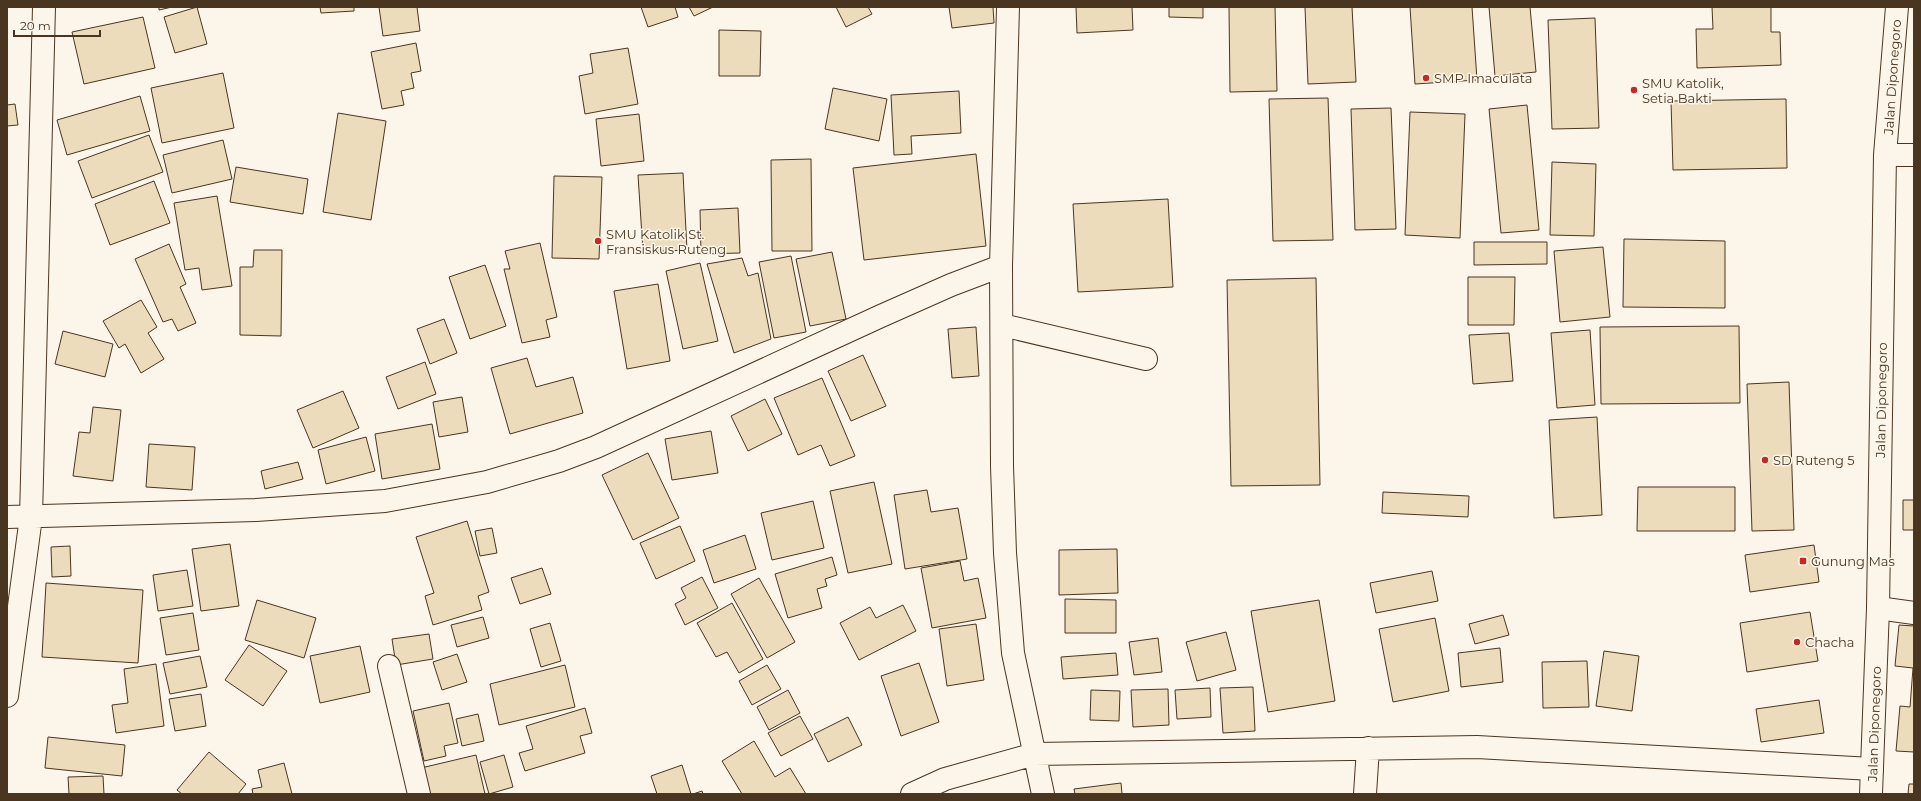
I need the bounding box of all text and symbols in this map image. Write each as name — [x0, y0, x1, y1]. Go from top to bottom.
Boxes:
scale bar — [14, 12, 100, 38]
text: 20 m — [20, 18, 51, 33]
street label: Jalan Diponegoro — [1880, 19, 1904, 136]
place label: SMP Imaculata — [1434, 70, 1532, 86]
marker: SMP Imaculata — [1421, 73, 1431, 83]
place label: SMU Katolik, Setia Bakti — [1642, 75, 1724, 106]
marker: SMU Katolik, Setia Bakti — [1629, 85, 1639, 95]
place label: SMU Katolik St. Fransiskus Ruteng — [606, 226, 726, 257]
marker: SMU Katolik St. Fransiskus Ruteng — [593, 236, 603, 246]
street label: Jalan Diponegoro — [1872, 342, 1890, 459]
place label: SD Ruteng 5 — [1773, 452, 1855, 468]
marker: SD Ruteng 5 — [1760, 455, 1770, 465]
place label: Gunung Mas — [1811, 553, 1895, 569]
marker: Gunung Mas — [1798, 556, 1808, 566]
place label: Chacha — [1805, 634, 1854, 650]
marker: Chacha — [1792, 637, 1802, 647]
street label: Jalan Diponegoro — [1864, 666, 1884, 783]

